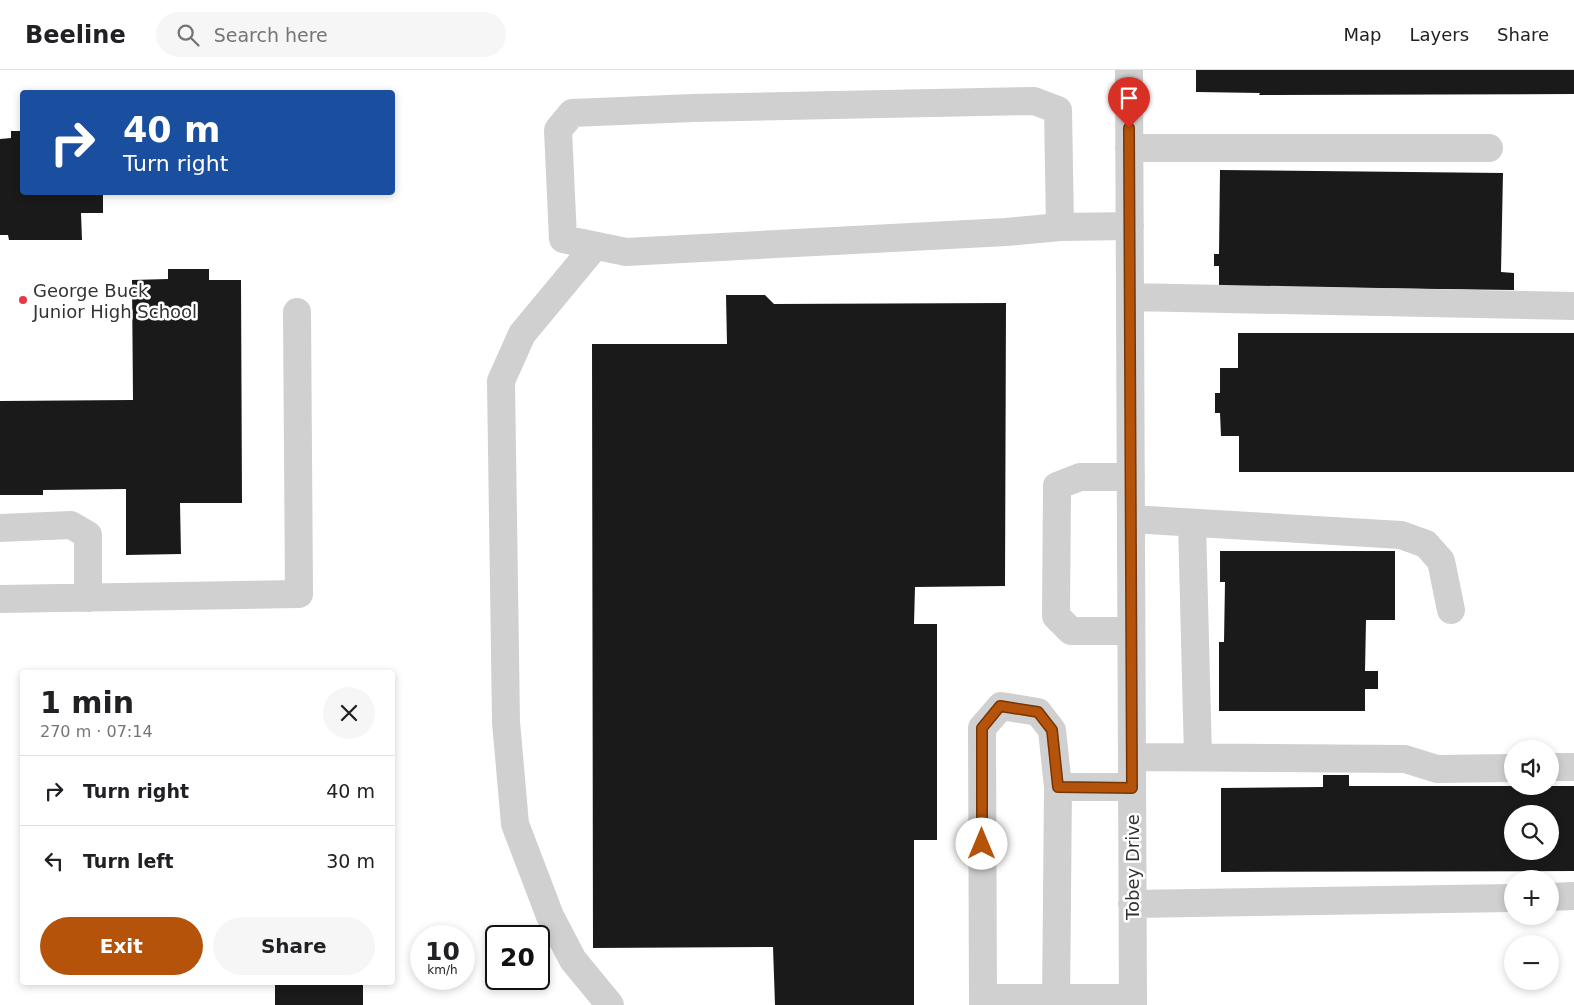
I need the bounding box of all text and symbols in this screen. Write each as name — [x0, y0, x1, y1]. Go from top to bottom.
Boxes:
search box — [156, 12, 506, 57]
text: Beeline — [25, 21, 126, 49]
icon: search — [174, 21, 202, 49]
text: Search here — [214, 24, 328, 46]
text: Map — [1343, 24, 1381, 45]
text: Layers — [1409, 24, 1469, 45]
text: Share — [1497, 24, 1549, 45]
pin — [1108, 77, 1150, 128]
icon: arrive — [1115, 84, 1143, 112]
icon: right — [40, 110, 105, 175]
text: 40 m — [123, 110, 220, 150]
text: Turn right — [123, 151, 228, 176]
place label: George Buck Junior High School — [32, 280, 197, 322]
marker: George Buck Junior High School — [17, 294, 29, 306]
text: 1 min — [40, 685, 134, 720]
button: close — [323, 687, 375, 739]
text: 270 m · 07:14 — [40, 722, 153, 741]
map controls — [1504, 740, 1559, 990]
button: sound — [1504, 740, 1559, 795]
icon: right — [40, 777, 68, 805]
text: Turn right — [83, 780, 189, 802]
text: 40 m — [326, 780, 375, 802]
button: search — [1504, 805, 1559, 860]
street label: Tobey Drive — [1122, 814, 1143, 921]
position arrow — [955, 817, 1007, 869]
icon: left — [40, 847, 68, 875]
text: Turn left — [83, 850, 174, 872]
text: 30 m — [326, 850, 375, 872]
button: + — [1504, 870, 1559, 925]
button: Exit — [40, 917, 203, 975]
button: Share — [213, 917, 375, 975]
speed limit sign: 20 — [485, 925, 550, 990]
button: − — [1504, 935, 1559, 990]
text: 10 — [425, 937, 460, 966]
text: km/h — [427, 963, 458, 977]

